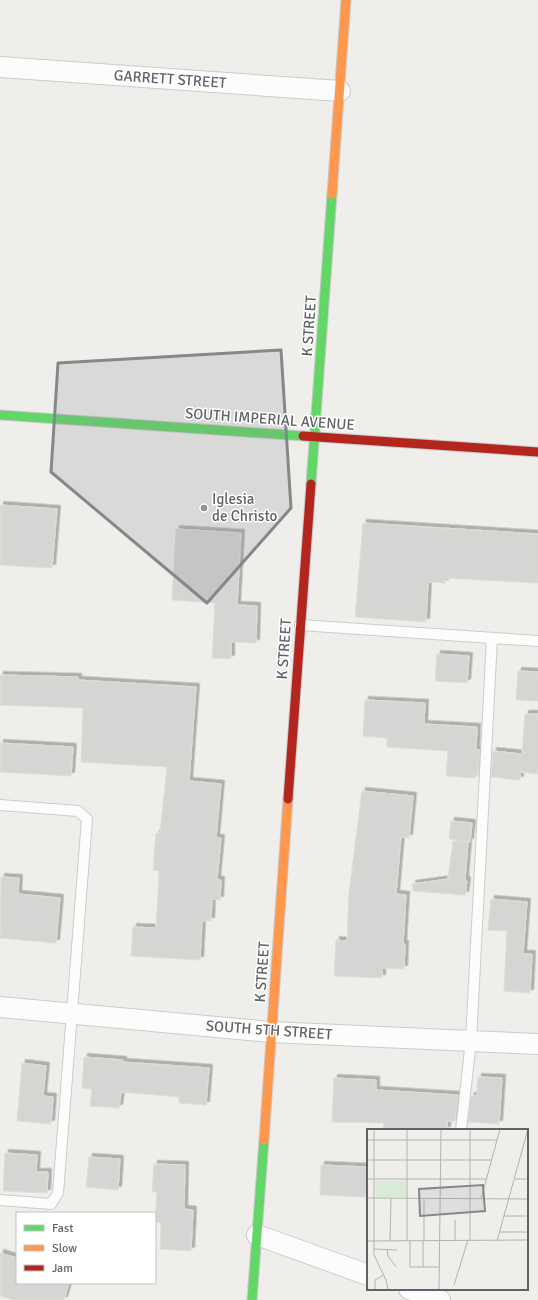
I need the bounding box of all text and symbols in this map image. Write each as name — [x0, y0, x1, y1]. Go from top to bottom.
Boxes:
street label: GARRETT STREET — [113, 66, 227, 92]
street label: K STREET — [298, 294, 320, 357]
street label: SOUTH IMPERIAL AVENUE — [184, 404, 356, 434]
place label: Iglesia de Christo — [212, 490, 277, 525]
marker: Iglesia de Christo — [199, 503, 209, 513]
street label: K STREET — [273, 617, 295, 680]
street label: K STREET — [251, 940, 273, 1003]
street label: SOUTH 5TH STREET — [205, 1017, 333, 1043]
inset map — [367, 1129, 528, 1290]
legend — [16, 1212, 156, 1284]
text: Fast — [52, 1221, 73, 1236]
text: Slow — [52, 1241, 77, 1256]
text: Jam — [52, 1261, 73, 1276]

